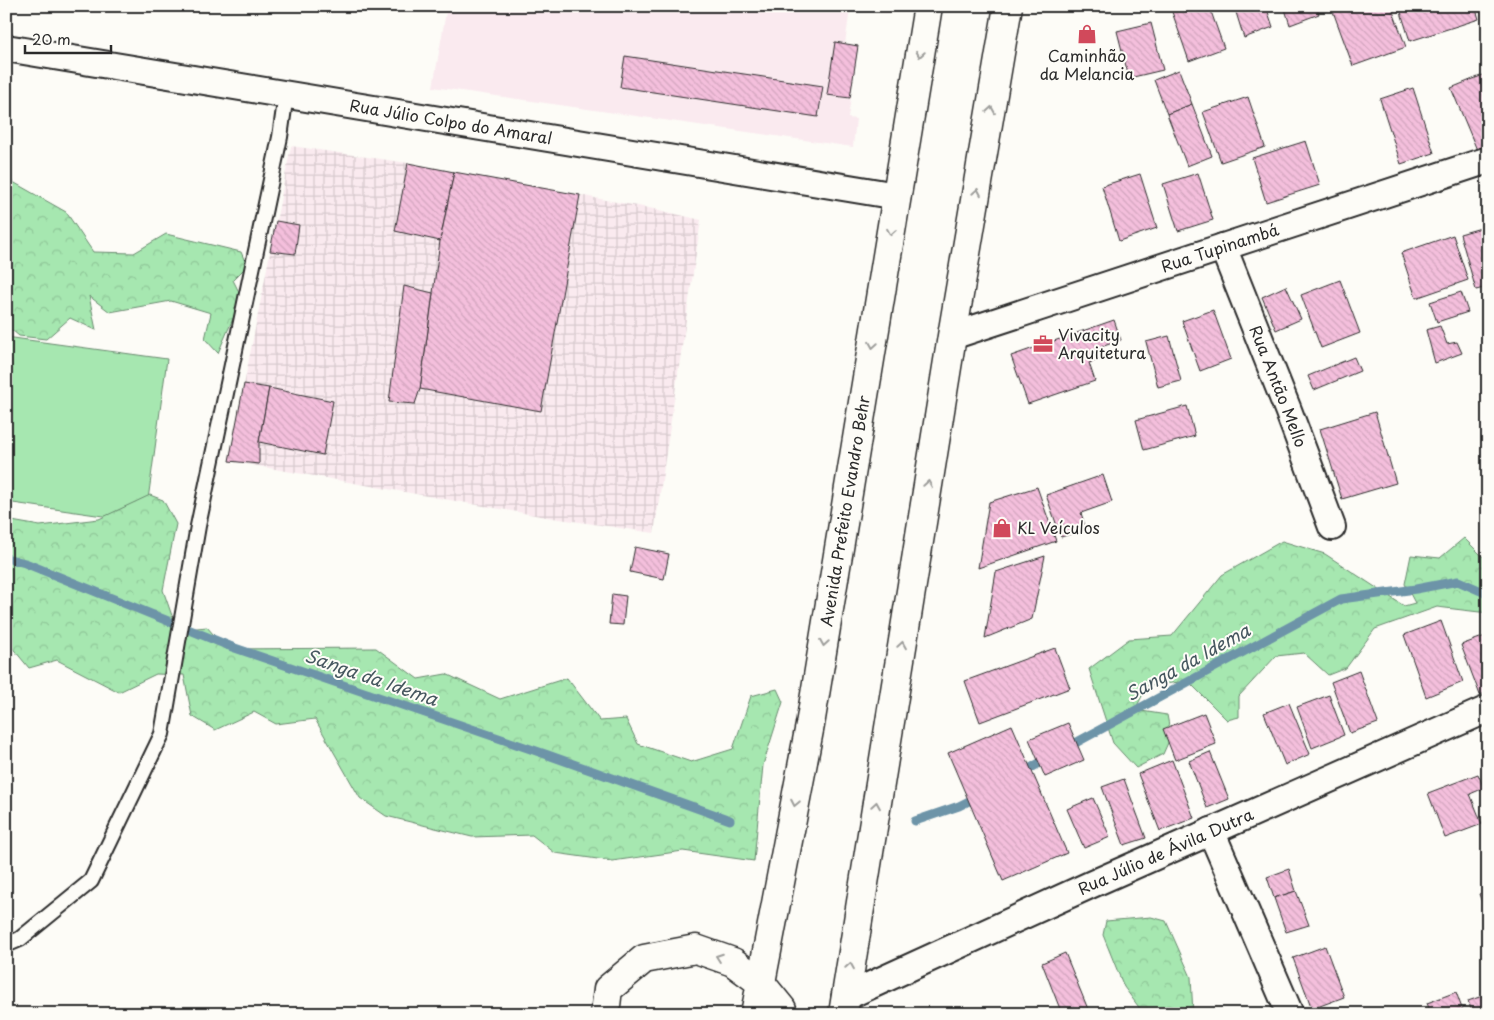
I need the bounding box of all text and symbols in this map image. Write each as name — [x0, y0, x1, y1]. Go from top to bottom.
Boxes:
scale bar — [25, 22, 111, 54]
shop icon: Caminhão da Melancia — [1076, 23, 1098, 45]
text: 20 m — [32, 27, 71, 50]
place label: Caminhão da Melancia — [1040, 43, 1135, 85]
one-way arrow — [916, 50, 926, 59]
street label: Rua Júlio Colpo do Amaral — [348, 92, 554, 150]
one-way arrow — [985, 106, 995, 114]
one-way arrow — [971, 188, 981, 197]
street label: Rua Tupinambá — [1158, 217, 1282, 278]
one-way arrow — [886, 228, 897, 236]
place label: Vivacity Arquitetura — [1058, 322, 1146, 364]
street label: Rua Antão Mello — [1244, 322, 1314, 451]
office icon: Vivacity Arquitetura — [1032, 333, 1054, 355]
one-way arrow — [868, 340, 878, 349]
street label: Avenida Prefeito Evandro Behr — [813, 393, 875, 628]
one-way arrow — [922, 480, 933, 488]
place label: KL Veículos — [1017, 515, 1100, 539]
shop icon: KL Veículos — [991, 517, 1013, 539]
water label: Sanga da Idema — [1120, 616, 1256, 707]
one-way arrow — [819, 639, 829, 647]
one-way arrow — [896, 640, 907, 648]
water label: Sanga da Idema — [302, 641, 443, 712]
one-way arrow — [790, 799, 801, 807]
one-way arrow — [871, 801, 881, 810]
street label: Rua Júlio de Ávila Dutra — [1074, 801, 1257, 900]
one-way arrow — [715, 953, 724, 963]
one-way arrow — [845, 961, 855, 970]

